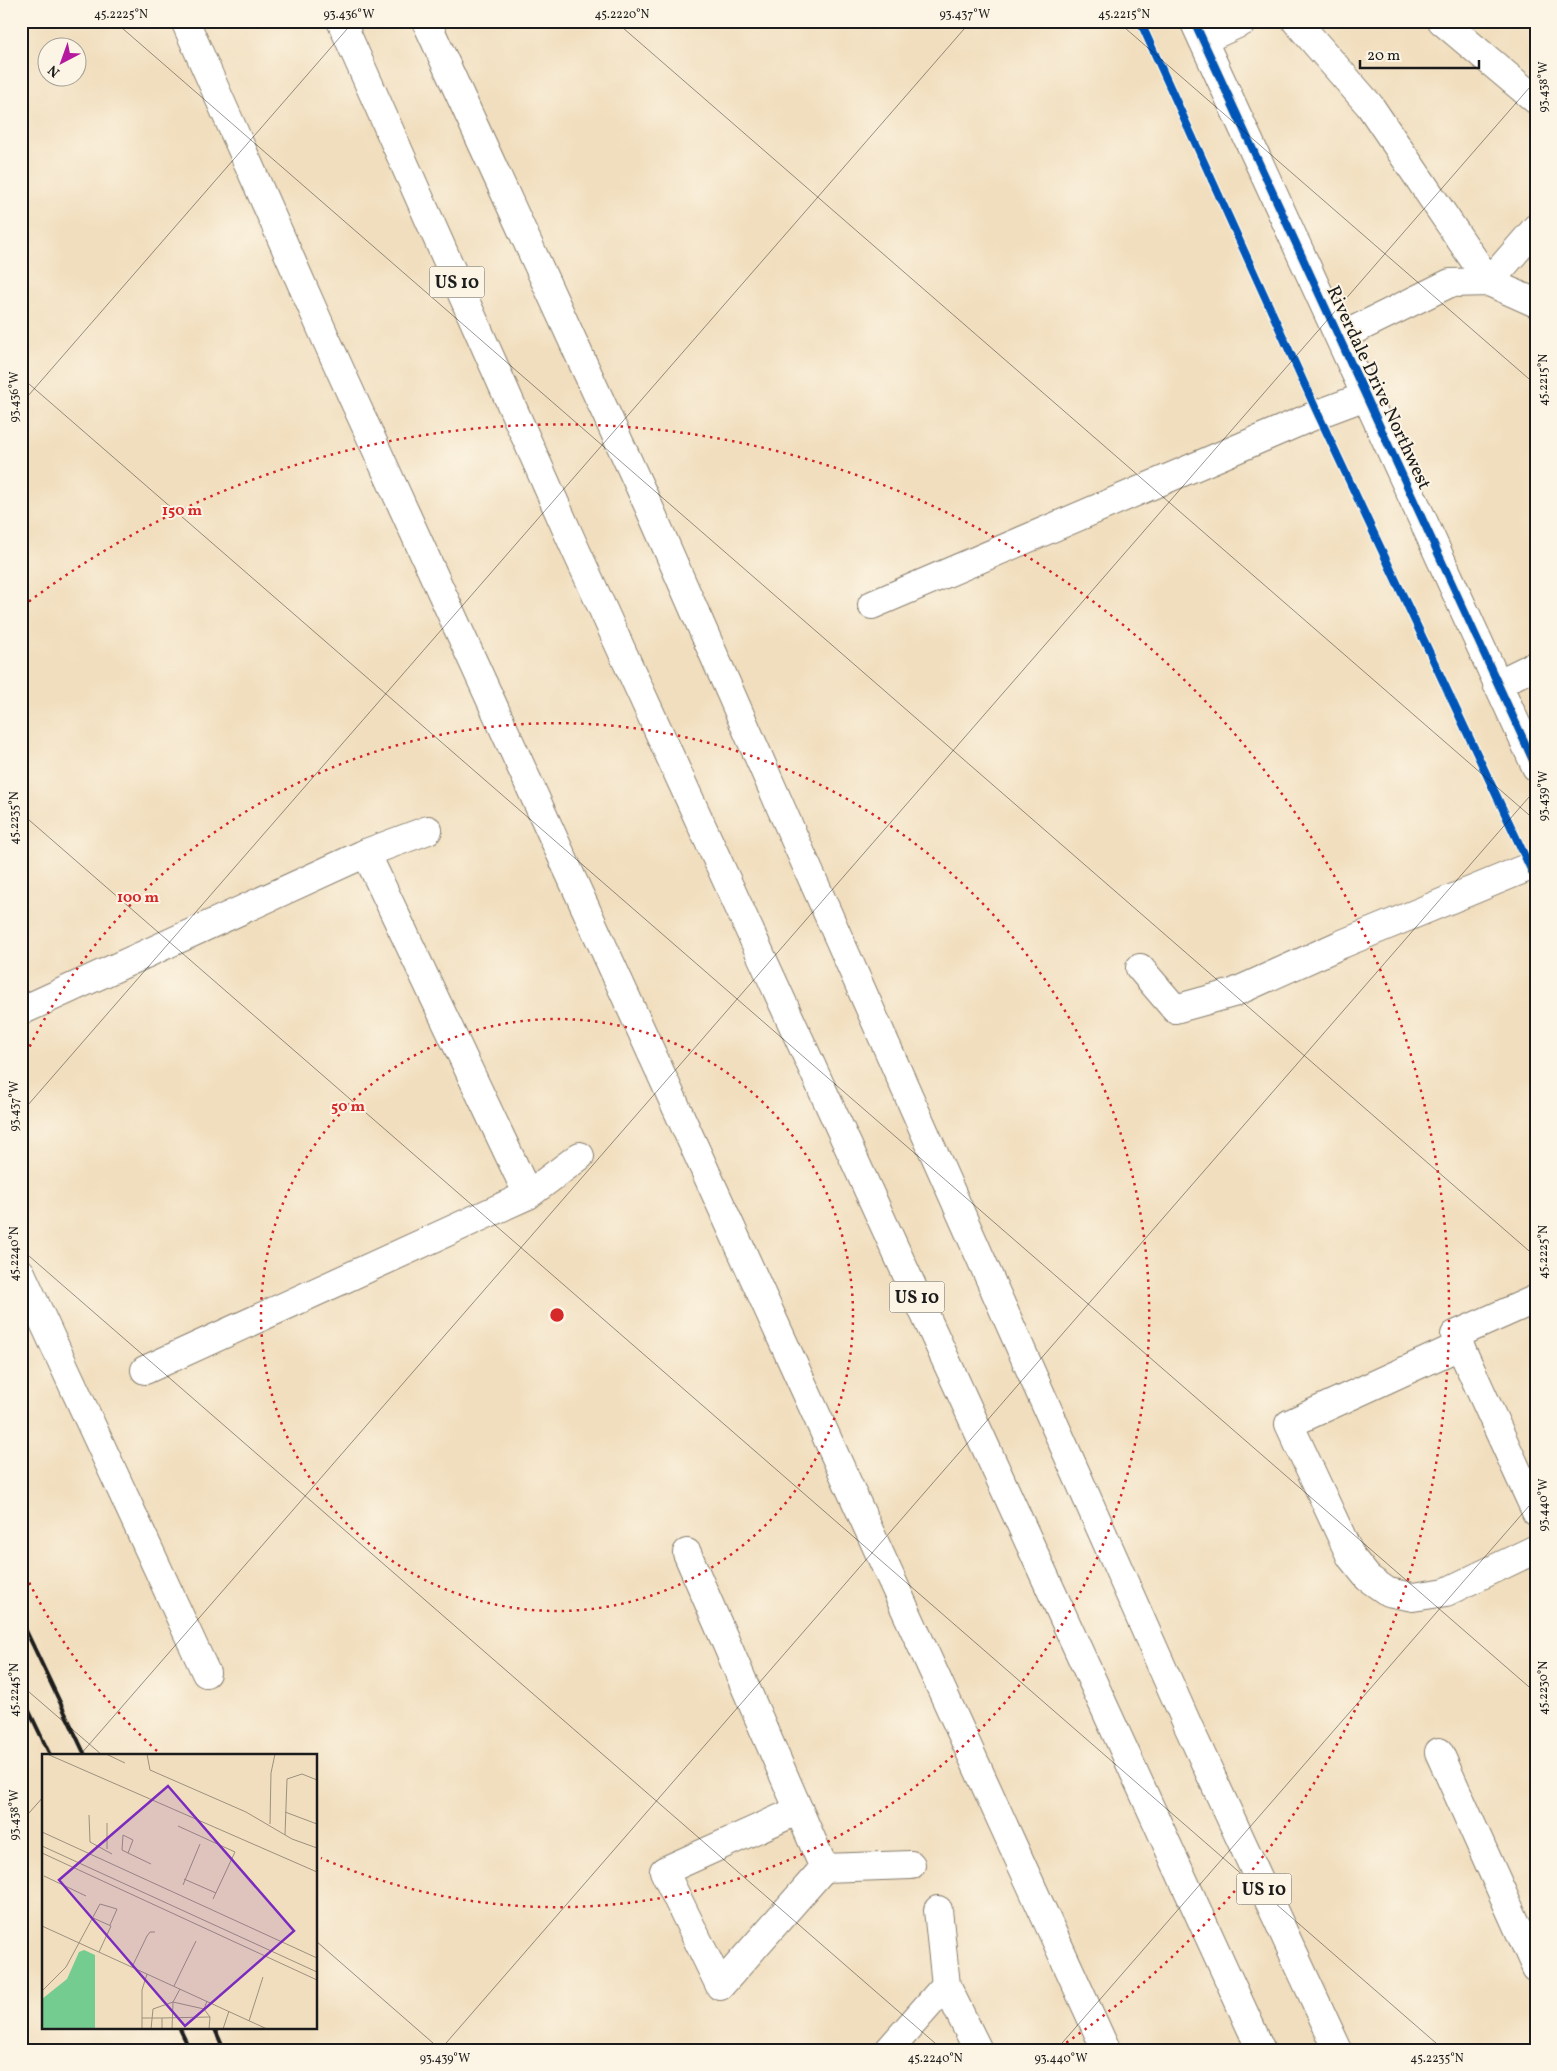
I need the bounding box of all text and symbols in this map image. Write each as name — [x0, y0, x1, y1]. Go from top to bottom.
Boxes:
text: 45.2225°N — [94, 7, 148, 23]
text: 93.436°W — [323, 7, 375, 23]
text: 45.2220°N — [595, 7, 650, 23]
text: 93.437°W — [940, 7, 990, 23]
text: 45.2215°N — [1098, 7, 1150, 23]
north arrow — [38, 38, 88, 88]
scale bar — [1360, 38, 1478, 70]
text: 20 m — [1367, 46, 1400, 67]
text: N — [44, 60, 65, 81]
text: 93.438°W — [1536, 61, 1552, 113]
road number: US 10 — [430, 266, 484, 298]
street label: Riverdale Drive Northwest — [1319, 282, 1437, 494]
text: 45.2215°N — [1536, 354, 1552, 406]
text: 93.436°W — [7, 371, 23, 423]
text: 150 m — [162, 501, 202, 522]
text: 93.439°W — [1536, 771, 1552, 821]
text: 45.2235°N — [7, 791, 23, 845]
text: 100 m — [117, 888, 160, 909]
text: 93.437°W — [7, 1081, 23, 1131]
text: 50 m — [331, 1097, 365, 1118]
text: 45.2225°N — [1536, 1225, 1552, 1279]
text: 45.2240°N — [7, 1226, 23, 1282]
road number: US 10 — [890, 1281, 944, 1312]
centre of rings — [548, 1306, 566, 1324]
text: 93.440°W — [1536, 1478, 1552, 1532]
text: 45.2230°N — [1536, 1661, 1552, 1715]
text: 45.2245°N — [7, 1663, 23, 1717]
inset map — [42, 1754, 318, 2028]
text: 93.438°W — [7, 1789, 23, 1841]
road number: US 10 — [1236, 1874, 1292, 1905]
text: 93.439°W — [420, 2051, 470, 2067]
text: 45.2240°N — [907, 2051, 963, 2067]
text: 93.440°W — [1034, 2051, 1088, 2067]
text: 45.2235°N — [1410, 2051, 1464, 2067]

